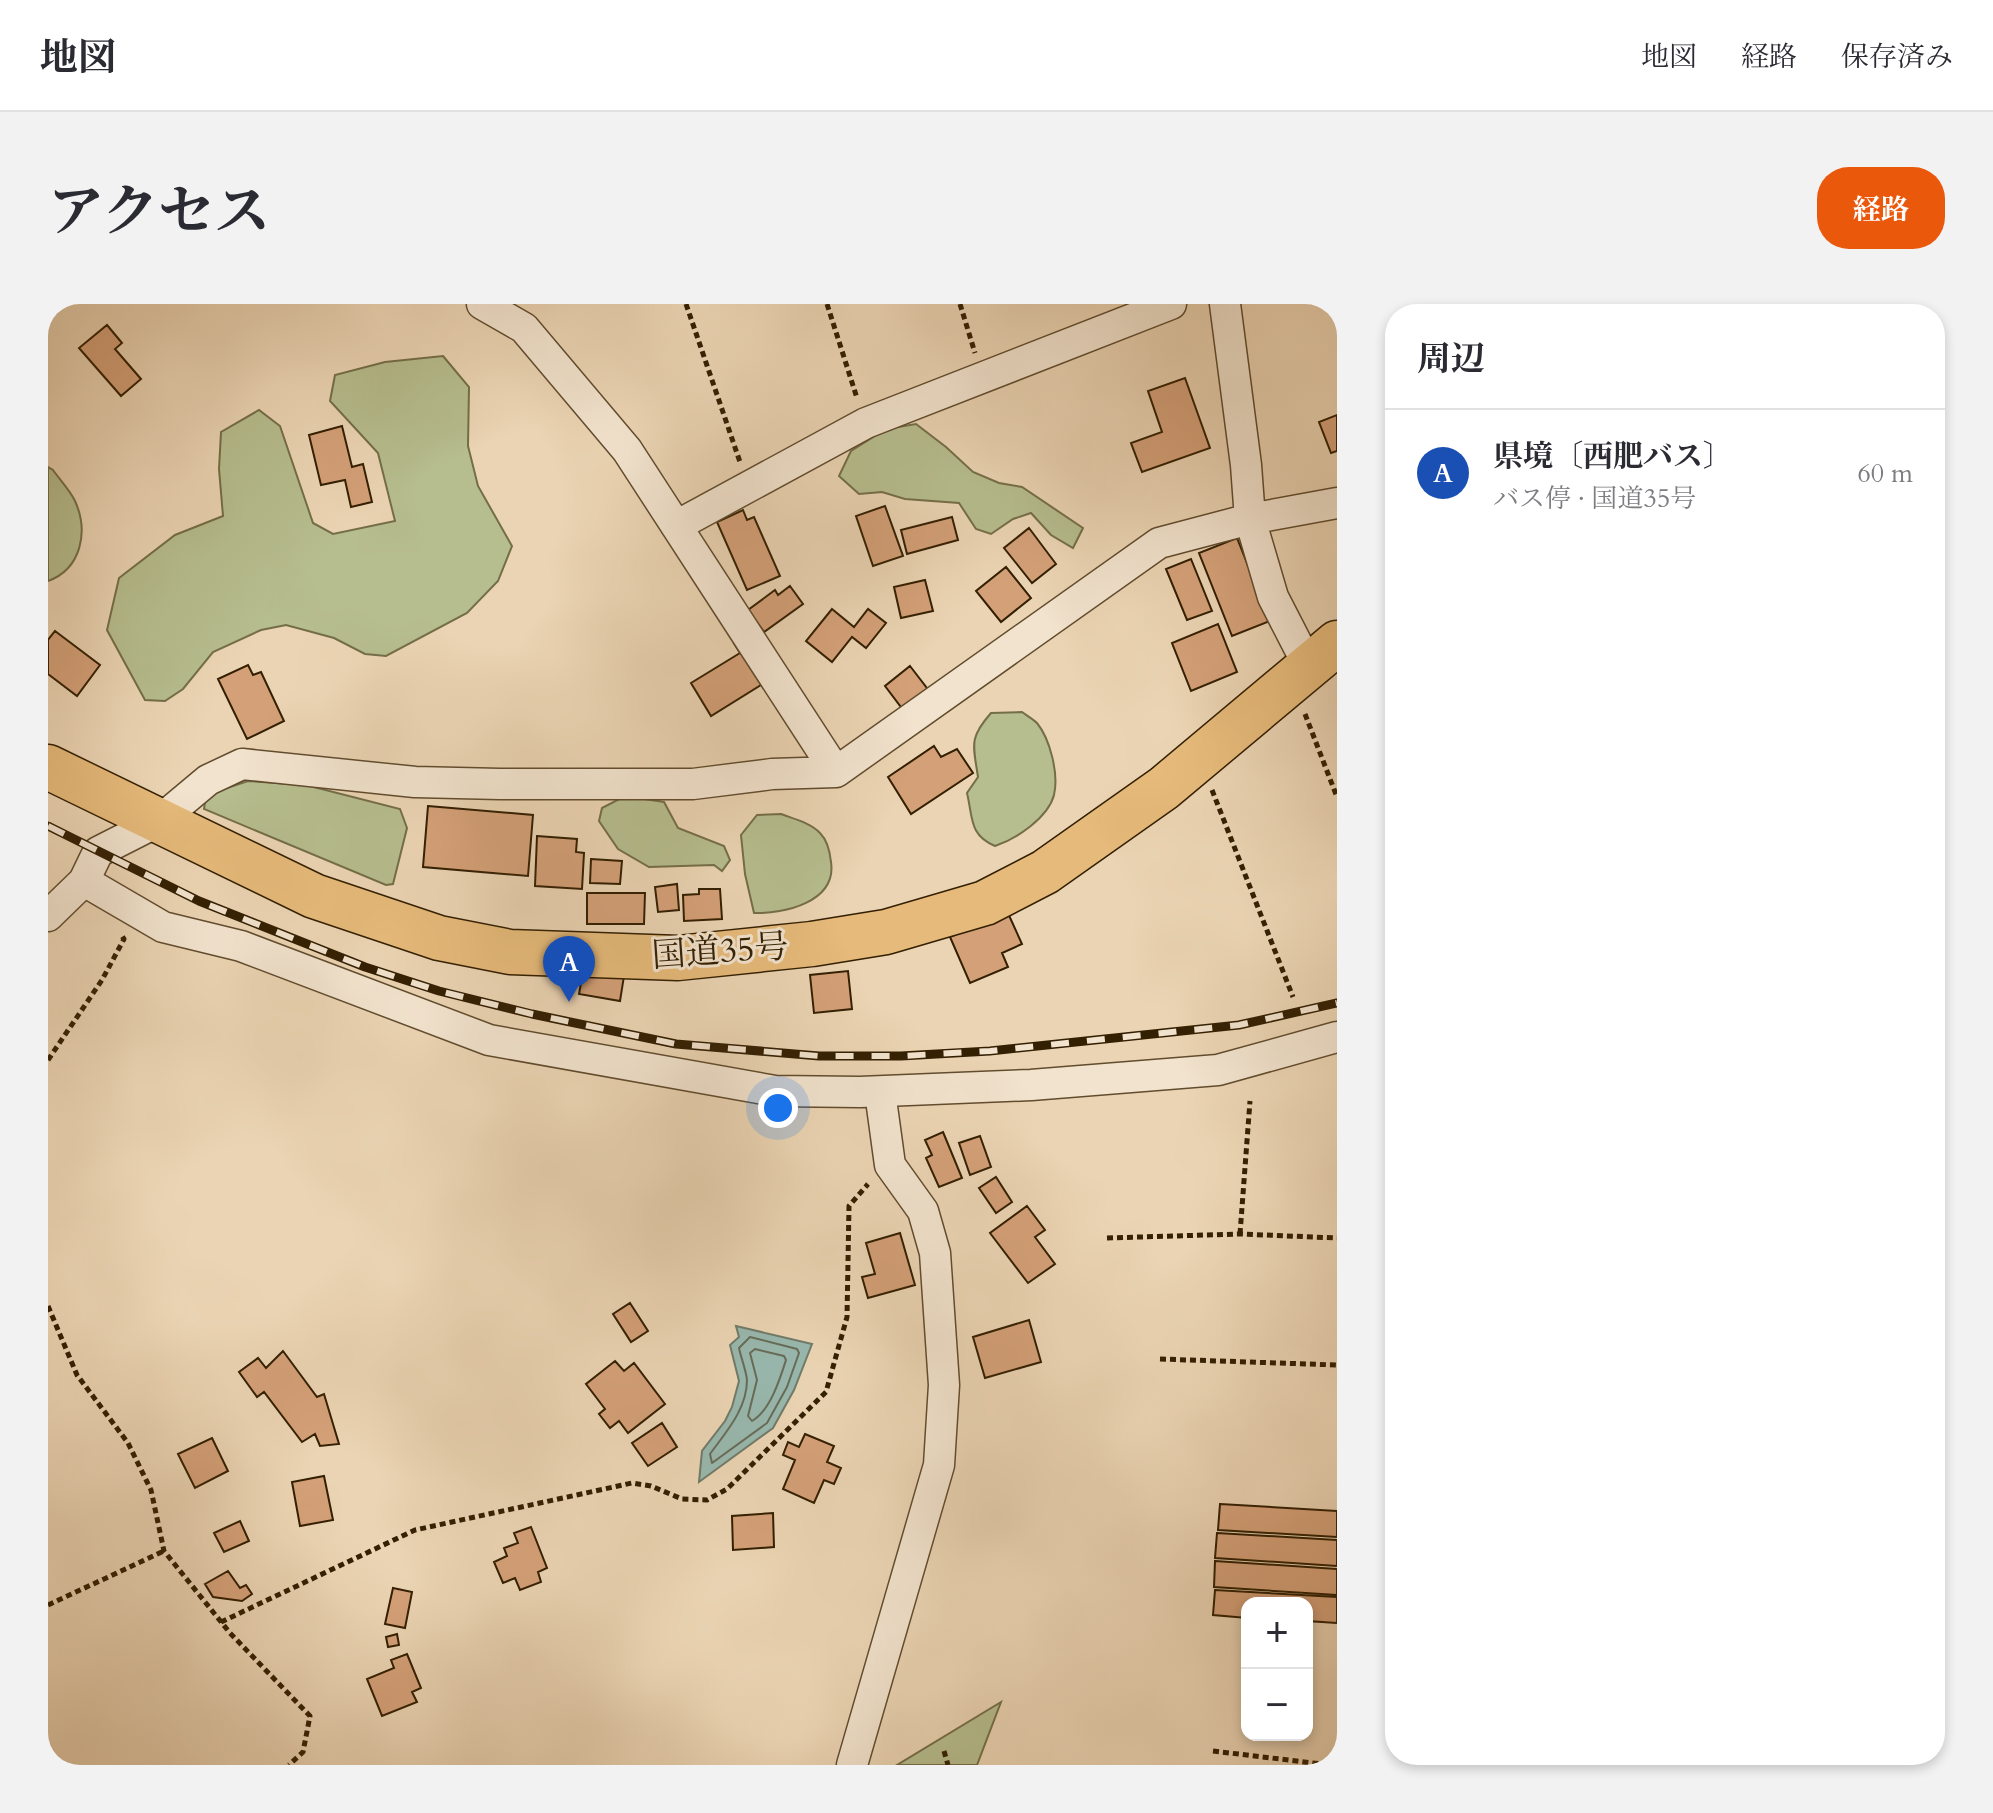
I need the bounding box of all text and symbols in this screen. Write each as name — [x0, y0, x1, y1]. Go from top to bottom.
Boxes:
text: 地図 — [40, 32, 116, 84]
text: 地図 — [1641, 38, 1697, 76]
text: 経路 — [1741, 38, 1797, 76]
text: 保存済み — [1841, 38, 1953, 76]
button: 経路 — [1817, 167, 1945, 249]
text: アクセス — [48, 175, 270, 250]
text: 周辺 — [1417, 336, 1485, 382]
text: 県境〔西肥バス〕 — [1493, 436, 1733, 477]
text: A — [1433, 456, 1453, 491]
text: 60 m — [1857, 456, 1913, 491]
text: バス停 · 国道35号 — [1493, 481, 1696, 516]
street label: 国道35号 — [650, 923, 790, 979]
pin: A — [543, 936, 595, 1002]
your location — [758, 1088, 798, 1128]
map controls — [1241, 1597, 1313, 1741]
button: + — [1241, 1597, 1313, 1669]
button: − — [1241, 1669, 1313, 1741]

